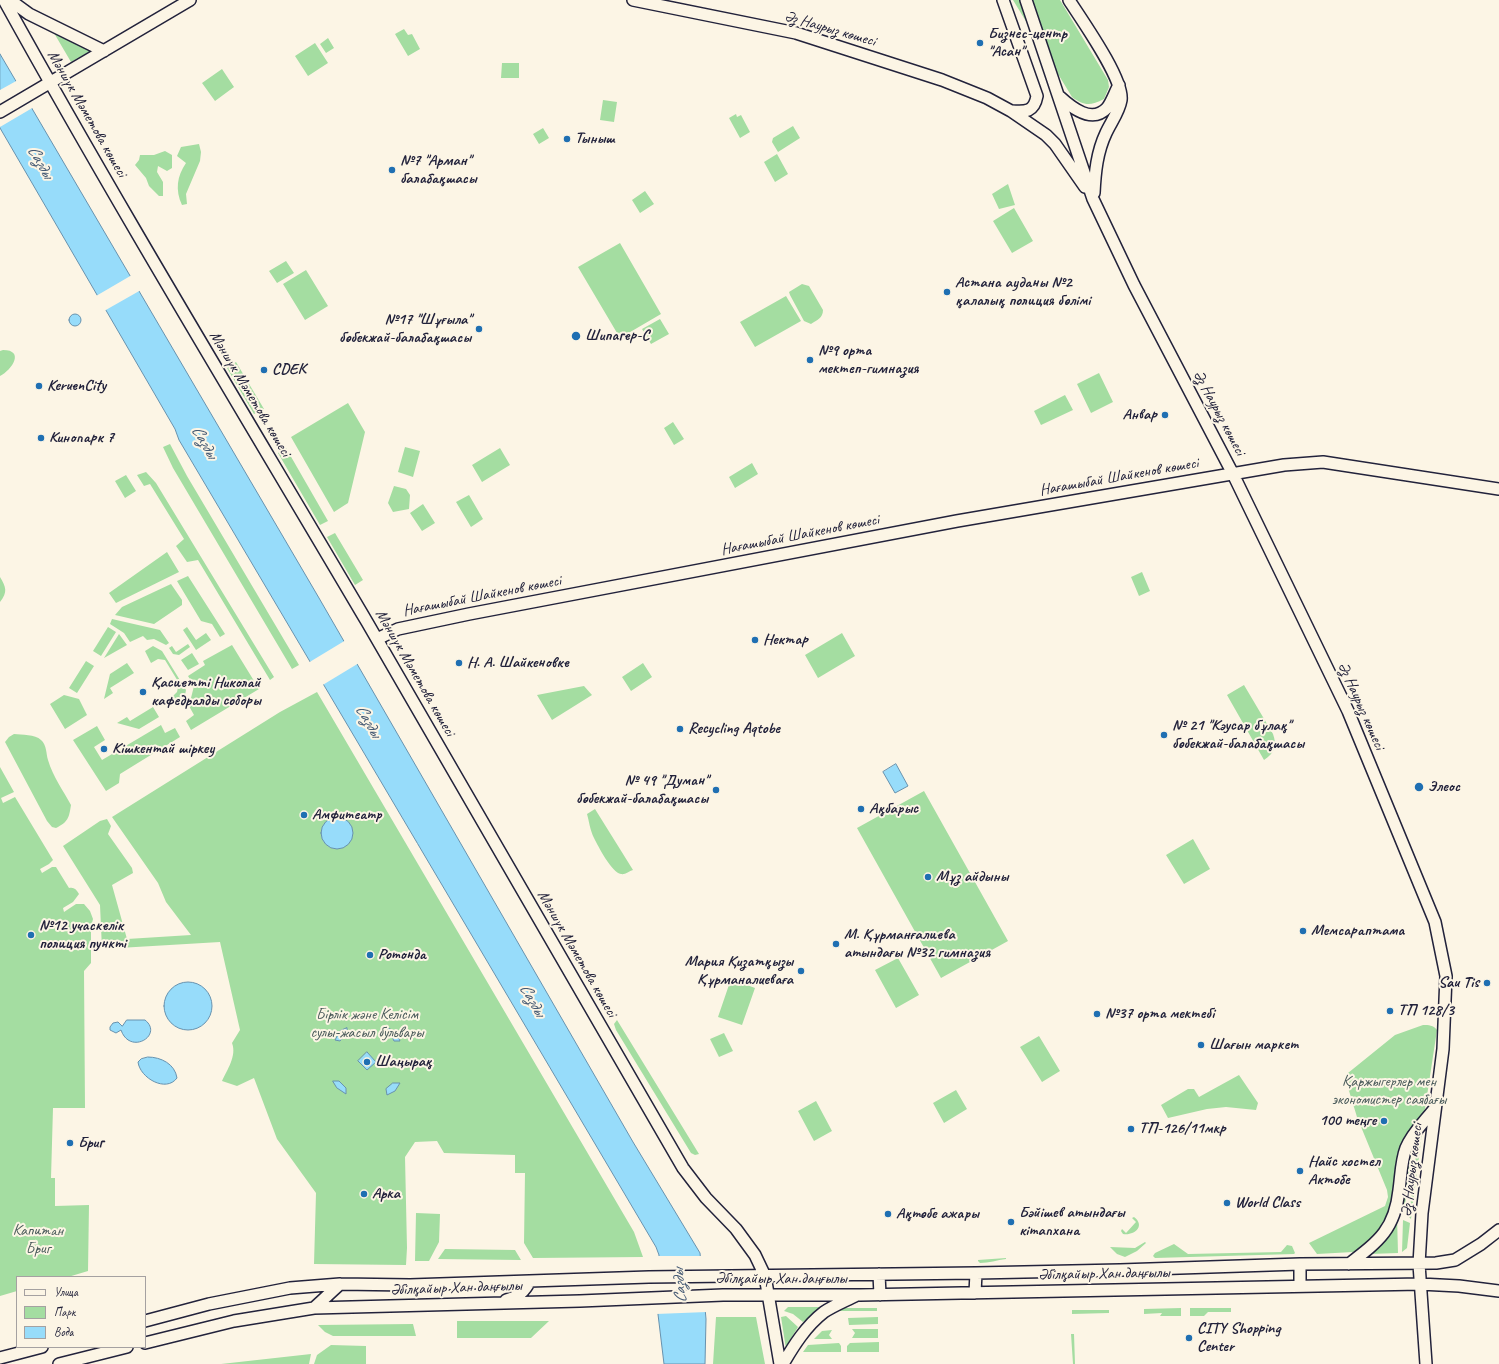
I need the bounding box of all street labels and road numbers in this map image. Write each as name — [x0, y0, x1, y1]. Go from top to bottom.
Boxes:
street label: Әз Наурыз көшесі — [782, 7, 878, 51]
street label: Мәншүк Мәметова көшесі — [43, 47, 131, 181]
street label: Мәншүк Мәметова көшесі — [205, 328, 295, 460]
street label: Әз Наурыз көшесі — [1188, 367, 1250, 459]
street label: Нағашыбай Шайкенов көшесі — [1038, 454, 1200, 500]
street label: Нағашыбай Шайкенов көшесі — [719, 510, 881, 560]
street label: Нағашыбай Шайкенов көшесі — [401, 571, 563, 621]
street label: Мәншүк Мәметова көшесі — [371, 606, 459, 740]
street label: Әз Наурыз көшесі — [1333, 659, 1389, 753]
street label: Мәншүк Мәметова көшесі — [533, 887, 621, 1021]
street label: Әз Наурыз көшесі — [1397, 1122, 1427, 1218]
street label: Әбілқайыр Хан даңғылы — [1038, 1263, 1170, 1285]
street label: Әбілқайыр Хан даңғылы — [715, 1269, 847, 1289]
street label: Әбілқайыр Хан даңғылы — [390, 1276, 522, 1300]

